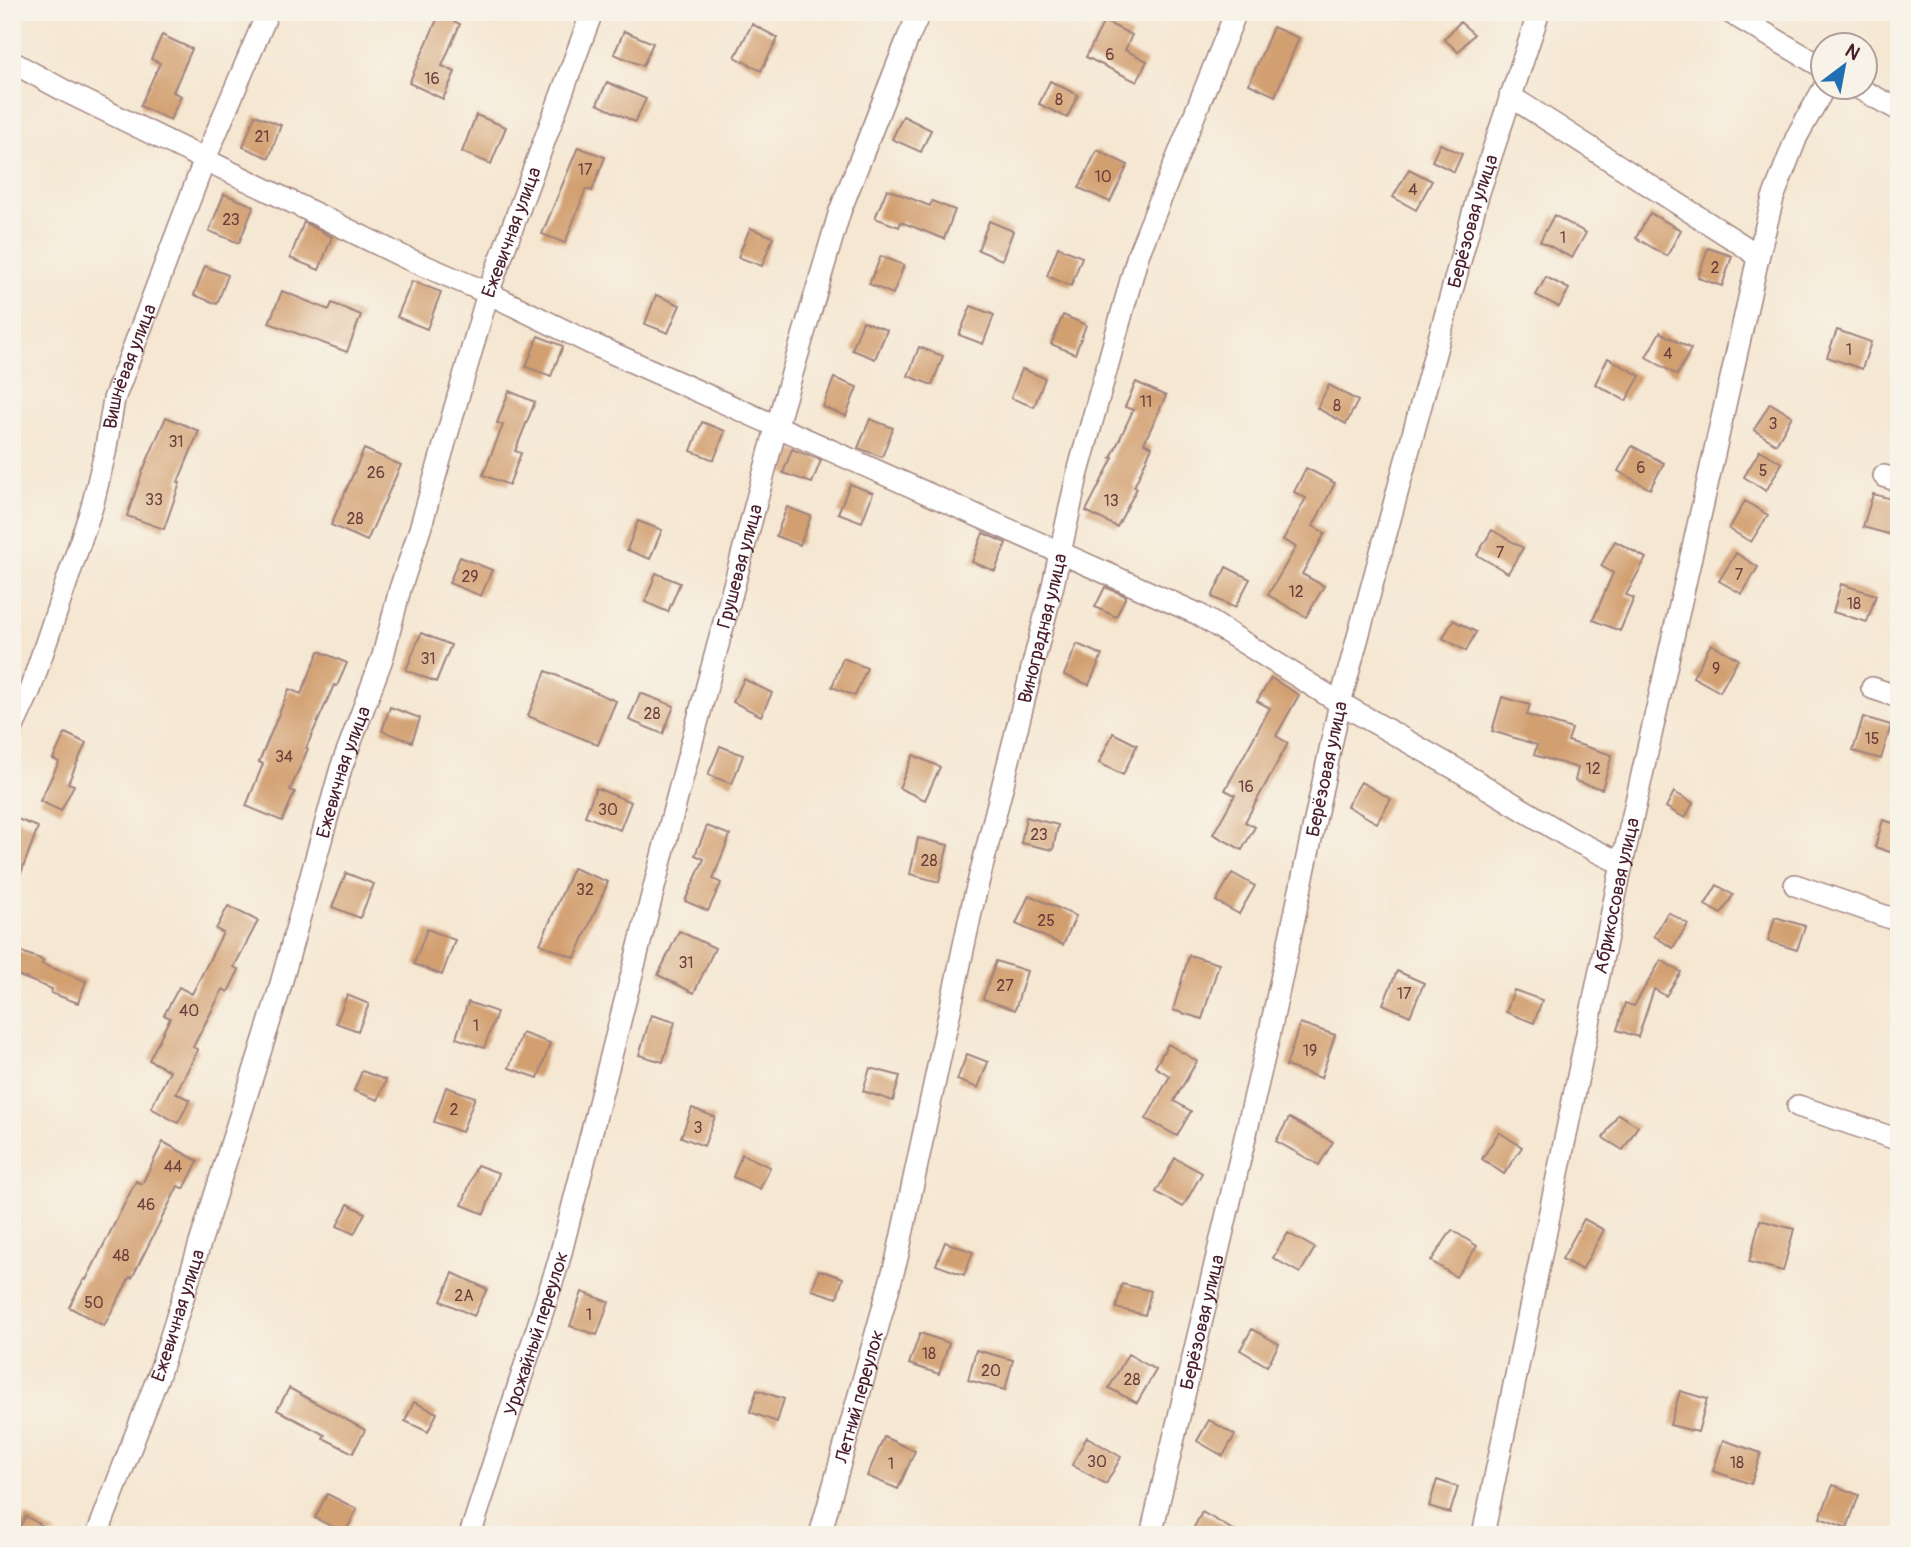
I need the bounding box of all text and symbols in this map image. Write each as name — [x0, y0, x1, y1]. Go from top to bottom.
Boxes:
north arrow — [1810, 32, 1880, 102]
text: N — [1841, 39, 1864, 66]
house number: 6 — [1105, 45, 1115, 65]
house number: 16 — [424, 69, 440, 89]
house number: 8 — [1055, 90, 1063, 110]
house number: 21 — [254, 127, 270, 147]
street label: Берёзовая улица — [1442, 151, 1504, 291]
house number: 17 — [578, 160, 593, 180]
street label: Ежевичная улица — [476, 163, 547, 301]
house number: 10 — [1094, 167, 1112, 187]
house number: 4 — [1408, 180, 1418, 200]
house number: 23 — [222, 210, 240, 230]
house number: 1 — [1560, 228, 1566, 248]
house number: 2 — [1711, 258, 1720, 278]
street label: Вишнёвая улица — [98, 300, 162, 431]
house number: 1 — [1846, 340, 1852, 360]
house number: 4 — [1663, 344, 1673, 364]
house number: 11 — [1140, 392, 1152, 412]
house number: 8 — [1333, 396, 1341, 416]
house number: 3 — [1769, 414, 1778, 434]
house number: 31 — [168, 432, 184, 452]
house number: 6 — [1636, 458, 1646, 478]
house number: 5 — [1759, 461, 1767, 481]
house number: 26 — [367, 463, 385, 483]
house number: 33 — [145, 490, 163, 510]
house number: 13 — [1103, 491, 1119, 511]
street label: Грушевая улица — [712, 501, 768, 631]
house number: 28 — [346, 509, 364, 529]
house number: 7 — [1496, 543, 1505, 563]
street label: Виноградная улица — [1013, 551, 1073, 706]
house number: 7 — [1735, 565, 1744, 585]
house number: 29 — [461, 567, 479, 587]
house number: 12 — [1288, 582, 1304, 602]
house number: 18 — [1847, 594, 1861, 614]
house number: 31 — [420, 649, 436, 669]
house number: 9 — [1712, 659, 1720, 679]
street label: Берёзовая улица — [1301, 699, 1353, 839]
street label: Ежевичная улица — [311, 703, 376, 841]
house number: 28 — [643, 704, 661, 724]
house number: 15 — [1865, 729, 1879, 749]
house number: 34 — [275, 747, 293, 767]
house number: 12 — [1585, 759, 1601, 779]
house number: 16 — [1238, 777, 1254, 797]
house number: 30 — [598, 800, 618, 820]
street label: Абрикосовая улица — [1589, 815, 1645, 976]
house number: 23 — [1030, 825, 1048, 845]
house number: 28 — [920, 851, 938, 871]
house number: 32 — [576, 880, 594, 900]
house number: 25 — [1037, 911, 1055, 931]
house number: 31 — [678, 953, 694, 973]
house number: 27 — [996, 976, 1014, 996]
house number: 17 — [1397, 984, 1412, 1004]
house number: 40 — [179, 1001, 199, 1021]
house number: 1 — [473, 1016, 479, 1036]
house number: 19 — [1303, 1041, 1317, 1061]
house number: 2 — [450, 1100, 459, 1120]
house number: 3 — [694, 1118, 703, 1138]
house number: 44 — [164, 1157, 182, 1177]
house number: 46 — [137, 1195, 155, 1215]
house number: 48 — [112, 1246, 130, 1266]
street label: Ежевичная улица — [146, 1246, 210, 1386]
street label: Урожайный переулок — [499, 1249, 574, 1419]
street label: Берёзовая улица — [1175, 1252, 1230, 1392]
house number: 2А — [454, 1286, 474, 1306]
house number: 50 — [84, 1293, 104, 1313]
house number: 1 — [586, 1305, 592, 1325]
street label: Летний переулок — [829, 1327, 889, 1467]
house number: 18 — [922, 1344, 936, 1364]
house number: 20 — [981, 1361, 1001, 1381]
house number: 28 — [1123, 1370, 1141, 1390]
house number: 30 — [1087, 1452, 1107, 1472]
house number: 18 — [1730, 1453, 1744, 1473]
house number: 1 — [888, 1454, 894, 1474]

